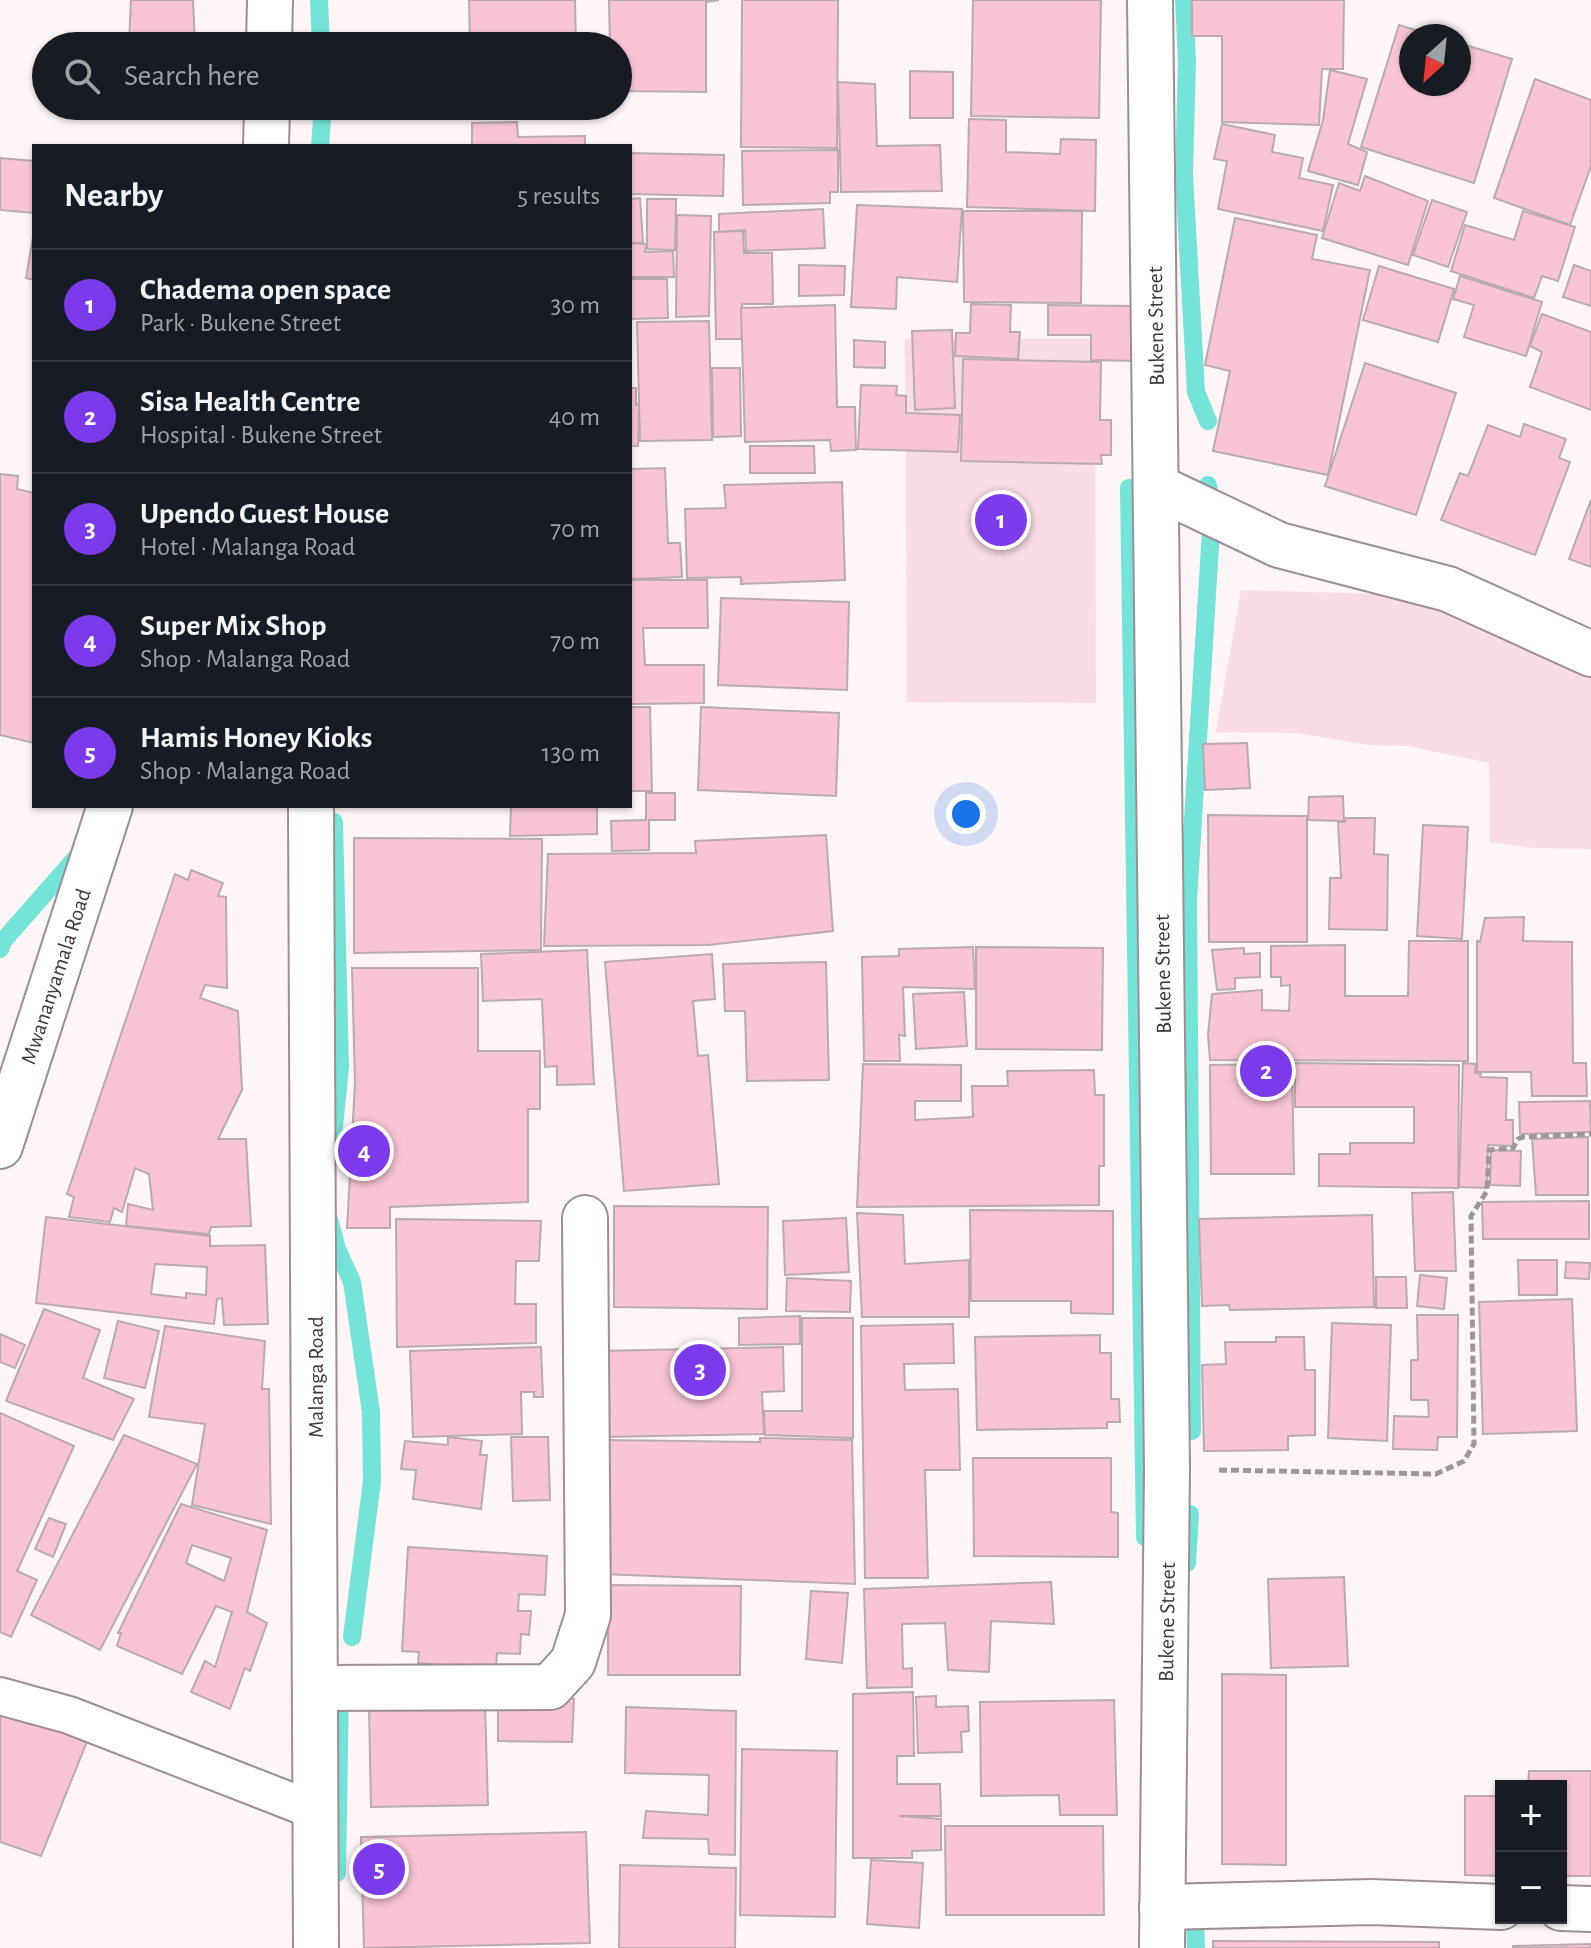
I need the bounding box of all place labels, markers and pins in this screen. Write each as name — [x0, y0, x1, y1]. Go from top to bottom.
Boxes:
pin: 1 — [975, 490, 1027, 550]
pin: 2 — [1240, 1041, 1292, 1101]
pin: 4 — [338, 1121, 390, 1181]
pin: 3 — [674, 1340, 726, 1400]
pin: 5 — [353, 1839, 405, 1899]

